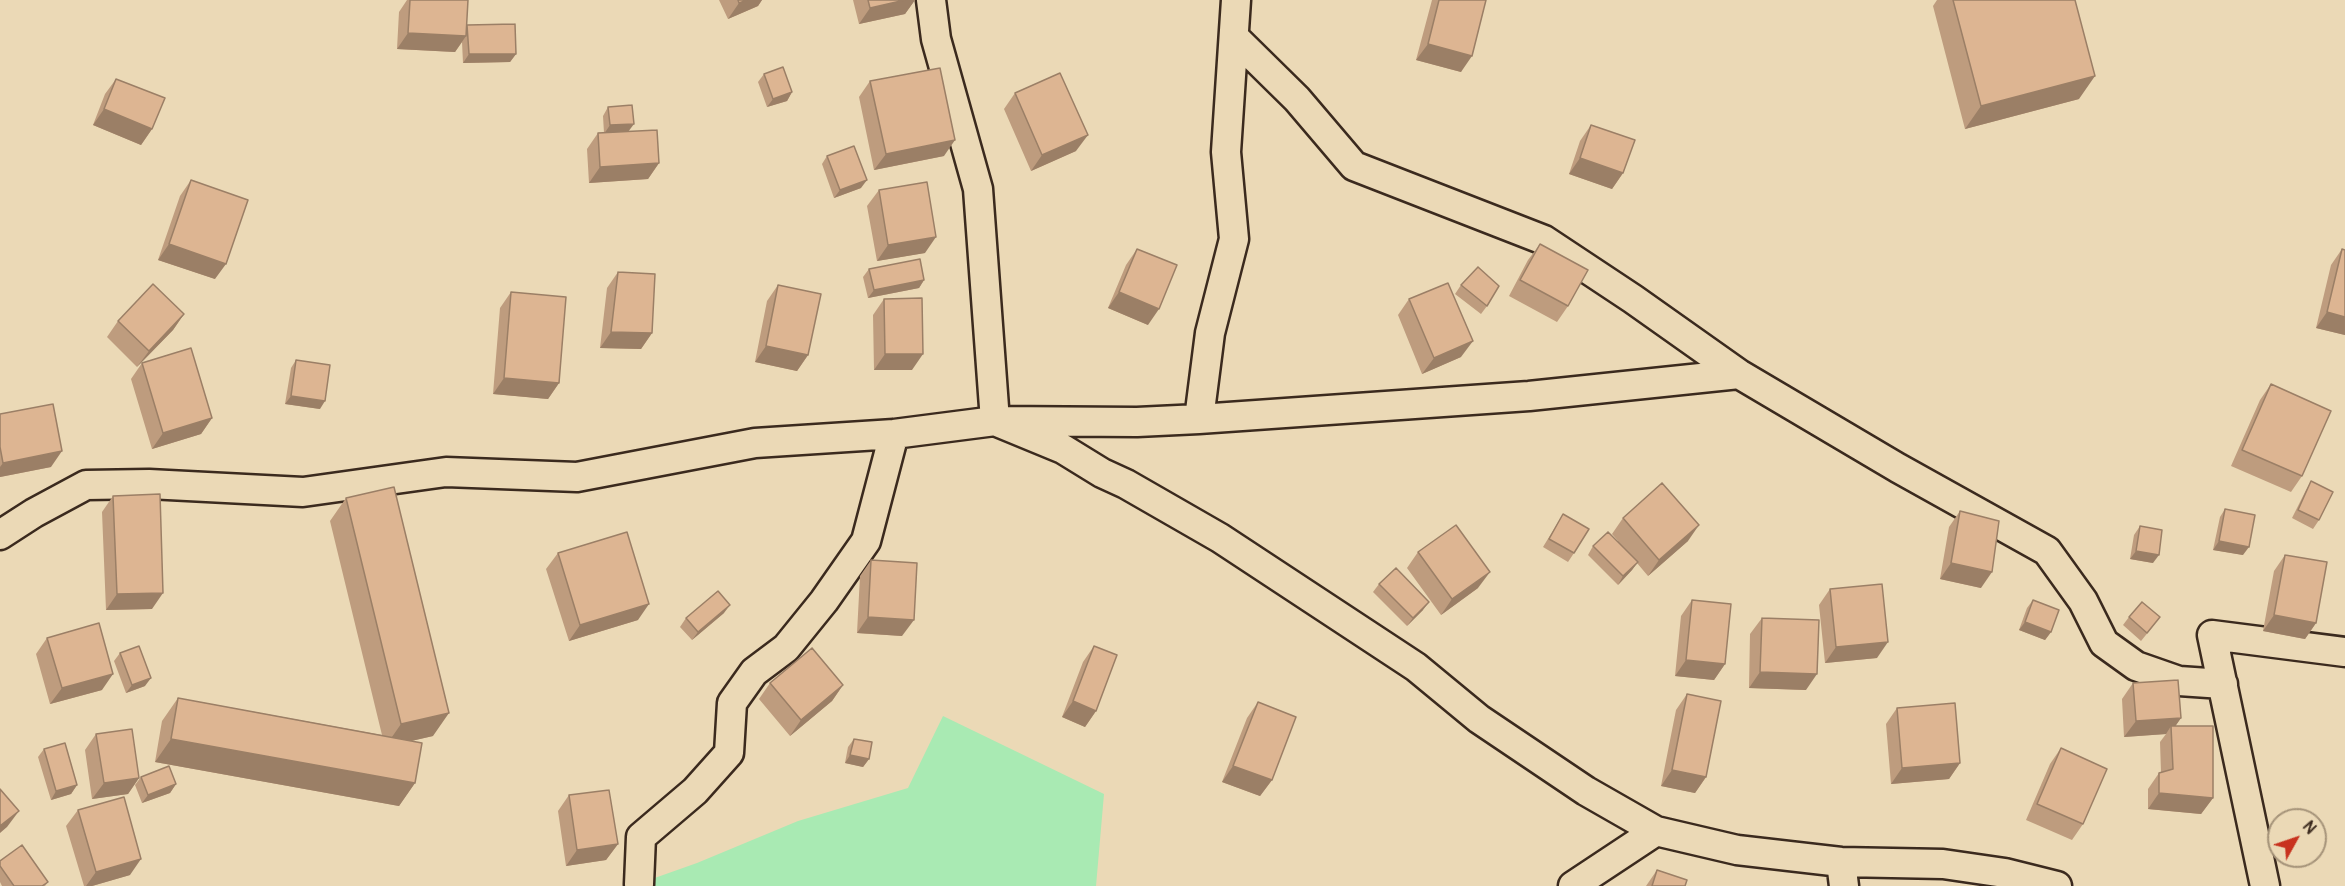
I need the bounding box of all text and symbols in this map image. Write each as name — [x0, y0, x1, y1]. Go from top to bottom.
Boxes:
north arrow — [2267, 808, 2327, 868]
text: N — [2298, 817, 2320, 838]

